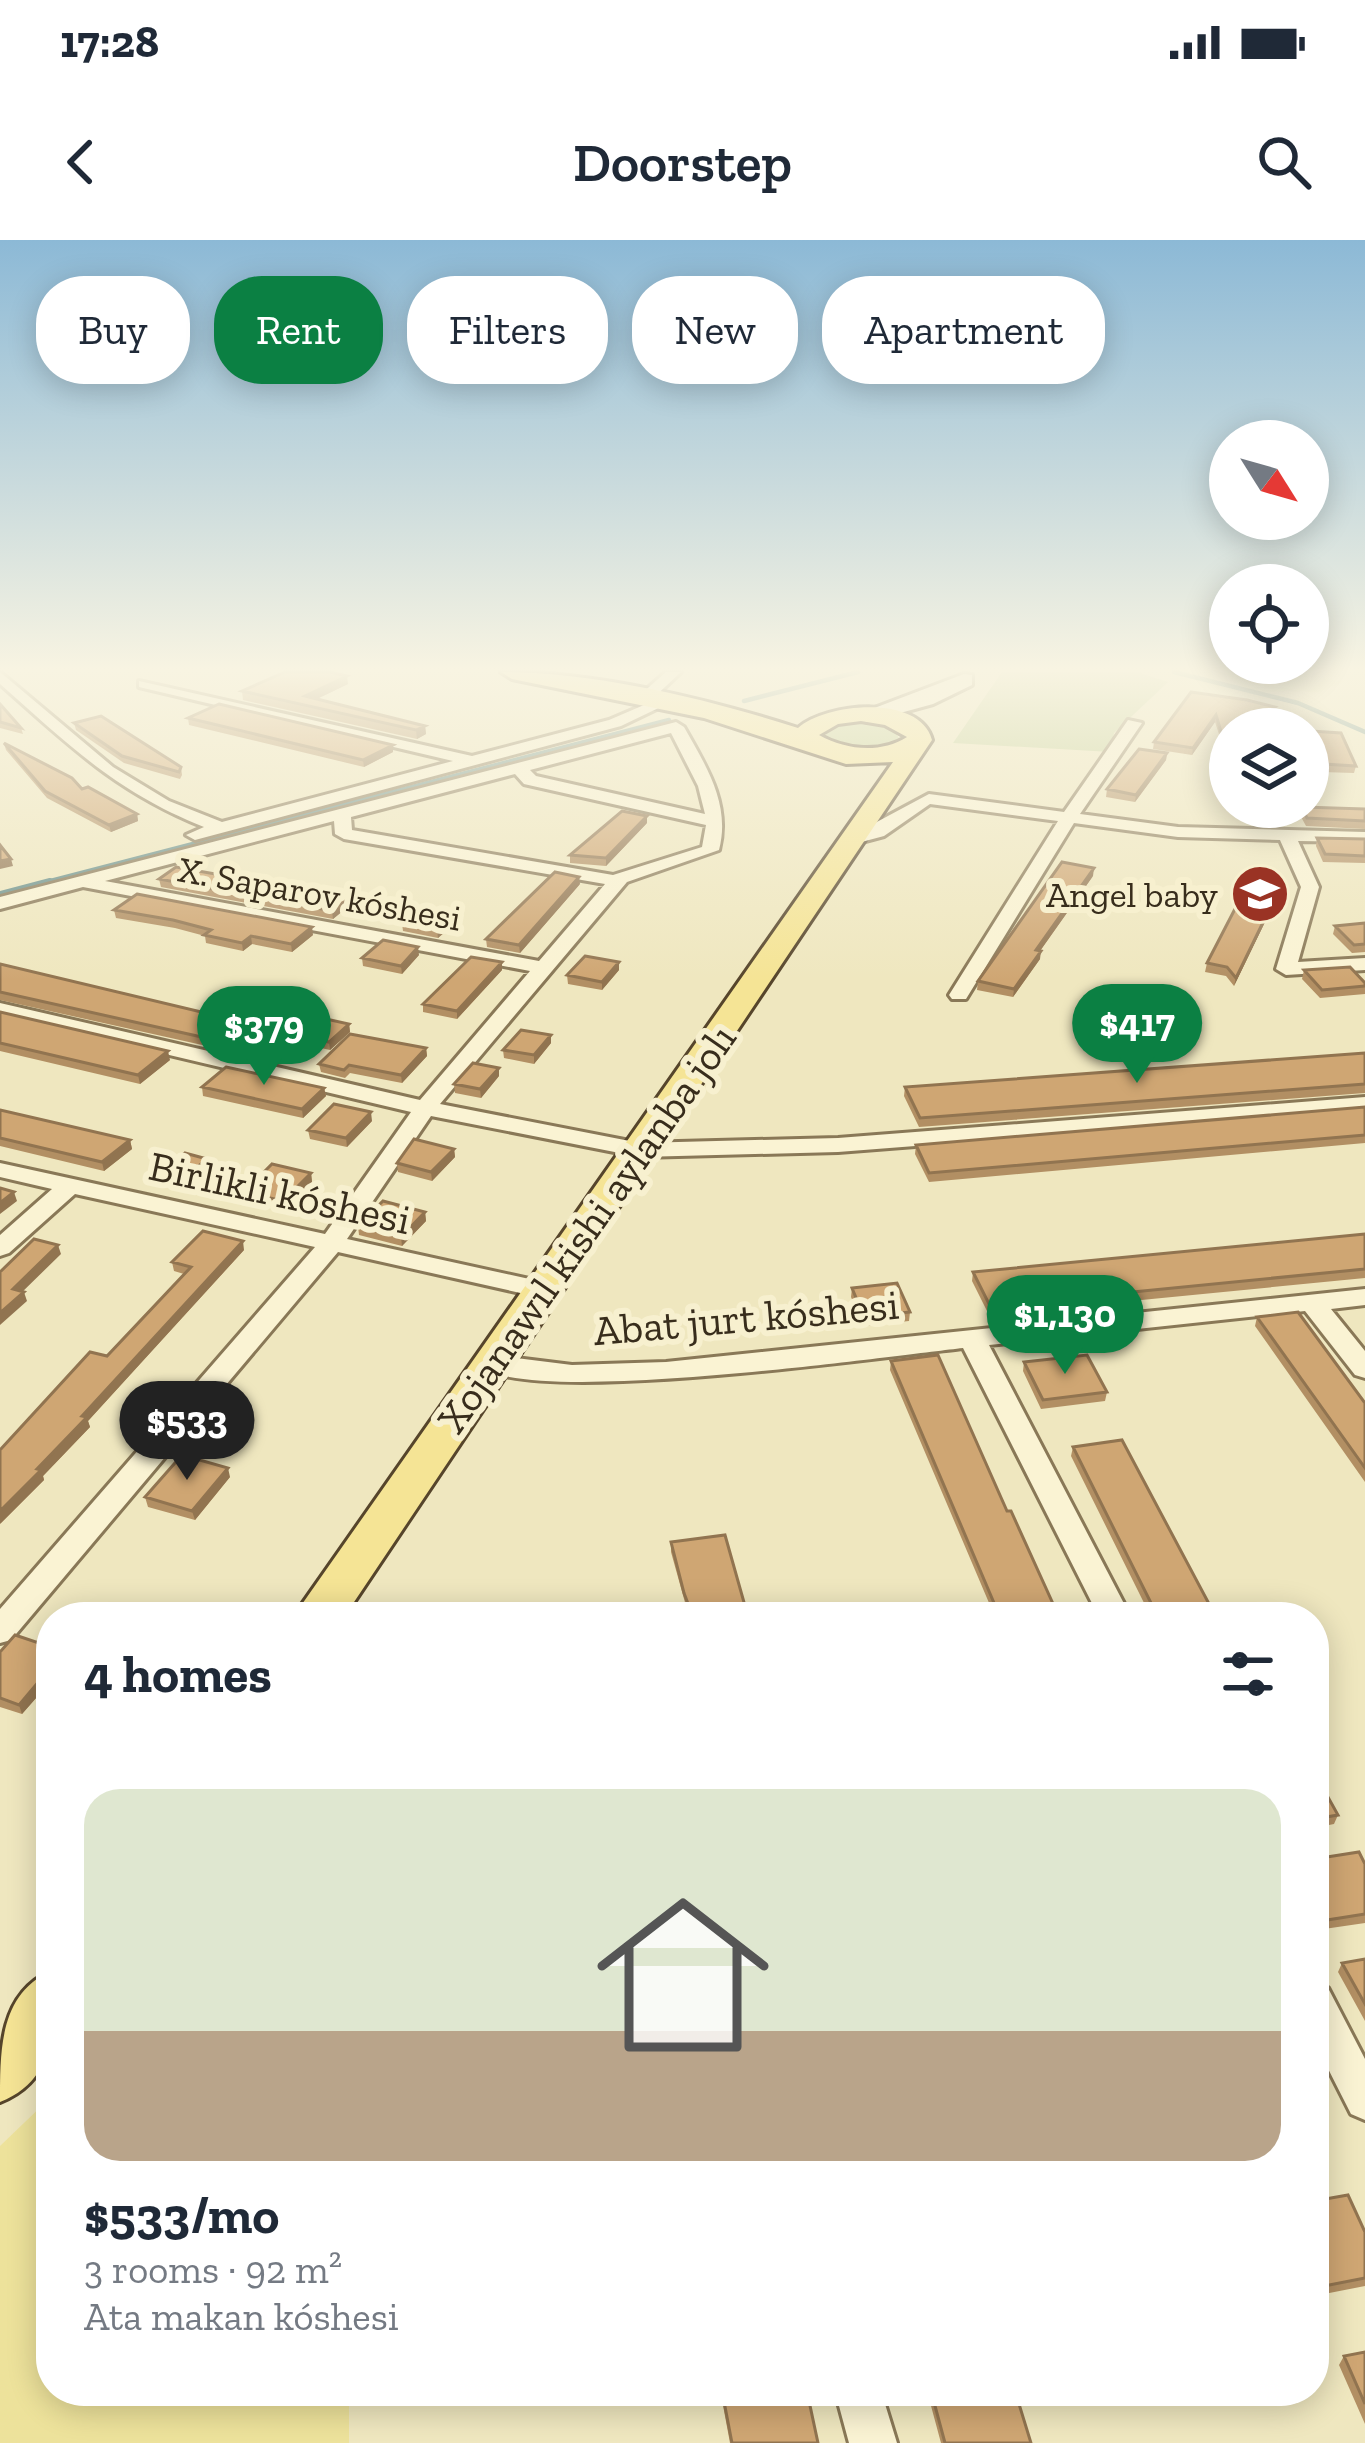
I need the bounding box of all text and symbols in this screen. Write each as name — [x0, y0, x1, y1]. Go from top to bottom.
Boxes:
text: 17:28 — [60, 15, 159, 69]
icon: back — [48, 129, 114, 195]
icon: search — [1251, 129, 1317, 195]
text: Doorstep — [573, 130, 792, 195]
chip: Buy — [36, 276, 190, 384]
chip: Rent — [214, 276, 383, 384]
chip: Filters — [407, 276, 608, 384]
chip: New — [632, 276, 798, 384]
chip: Apartment — [822, 276, 1105, 384]
north arrow — [1209, 420, 1329, 540]
map controls — [1209, 420, 1329, 828]
button: locate — [1209, 564, 1329, 684]
button: layers — [1209, 708, 1329, 828]
street label: X. Saparov kóshesi — [175, 847, 465, 940]
school or university icon: Angel baby — [1229, 863, 1291, 925]
place label: Angel baby — [1046, 873, 1219, 916]
pin: $417 — [1066, 984, 1208, 1086]
pin: $379 — [193, 986, 335, 1088]
text: $417 — [1099, 999, 1175, 1046]
text: $379 — [224, 1001, 304, 1048]
street label: Xojanawıl kishi aylanba jolı — [426, 1015, 747, 1442]
street label: Birlikli kóshesi — [144, 1140, 415, 1245]
pin: $1,130 — [967, 1275, 1163, 1377]
street label: Abat jurt kóshesi — [591, 1279, 901, 1356]
text: $1,130 — [1014, 1290, 1116, 1337]
pin: $533 — [116, 1381, 258, 1483]
text: $533 — [146, 1396, 228, 1443]
icon: filters — [1215, 1641, 1281, 1707]
text: 4 homes — [84, 1644, 272, 1705]
icon: home — [575, 1867, 791, 2083]
text: $533/mo — [84, 2185, 279, 2246]
text: 3 rooms · 92 m² — [84, 2246, 342, 2293]
text: Ata makan kóshesi — [84, 2293, 399, 2340]

